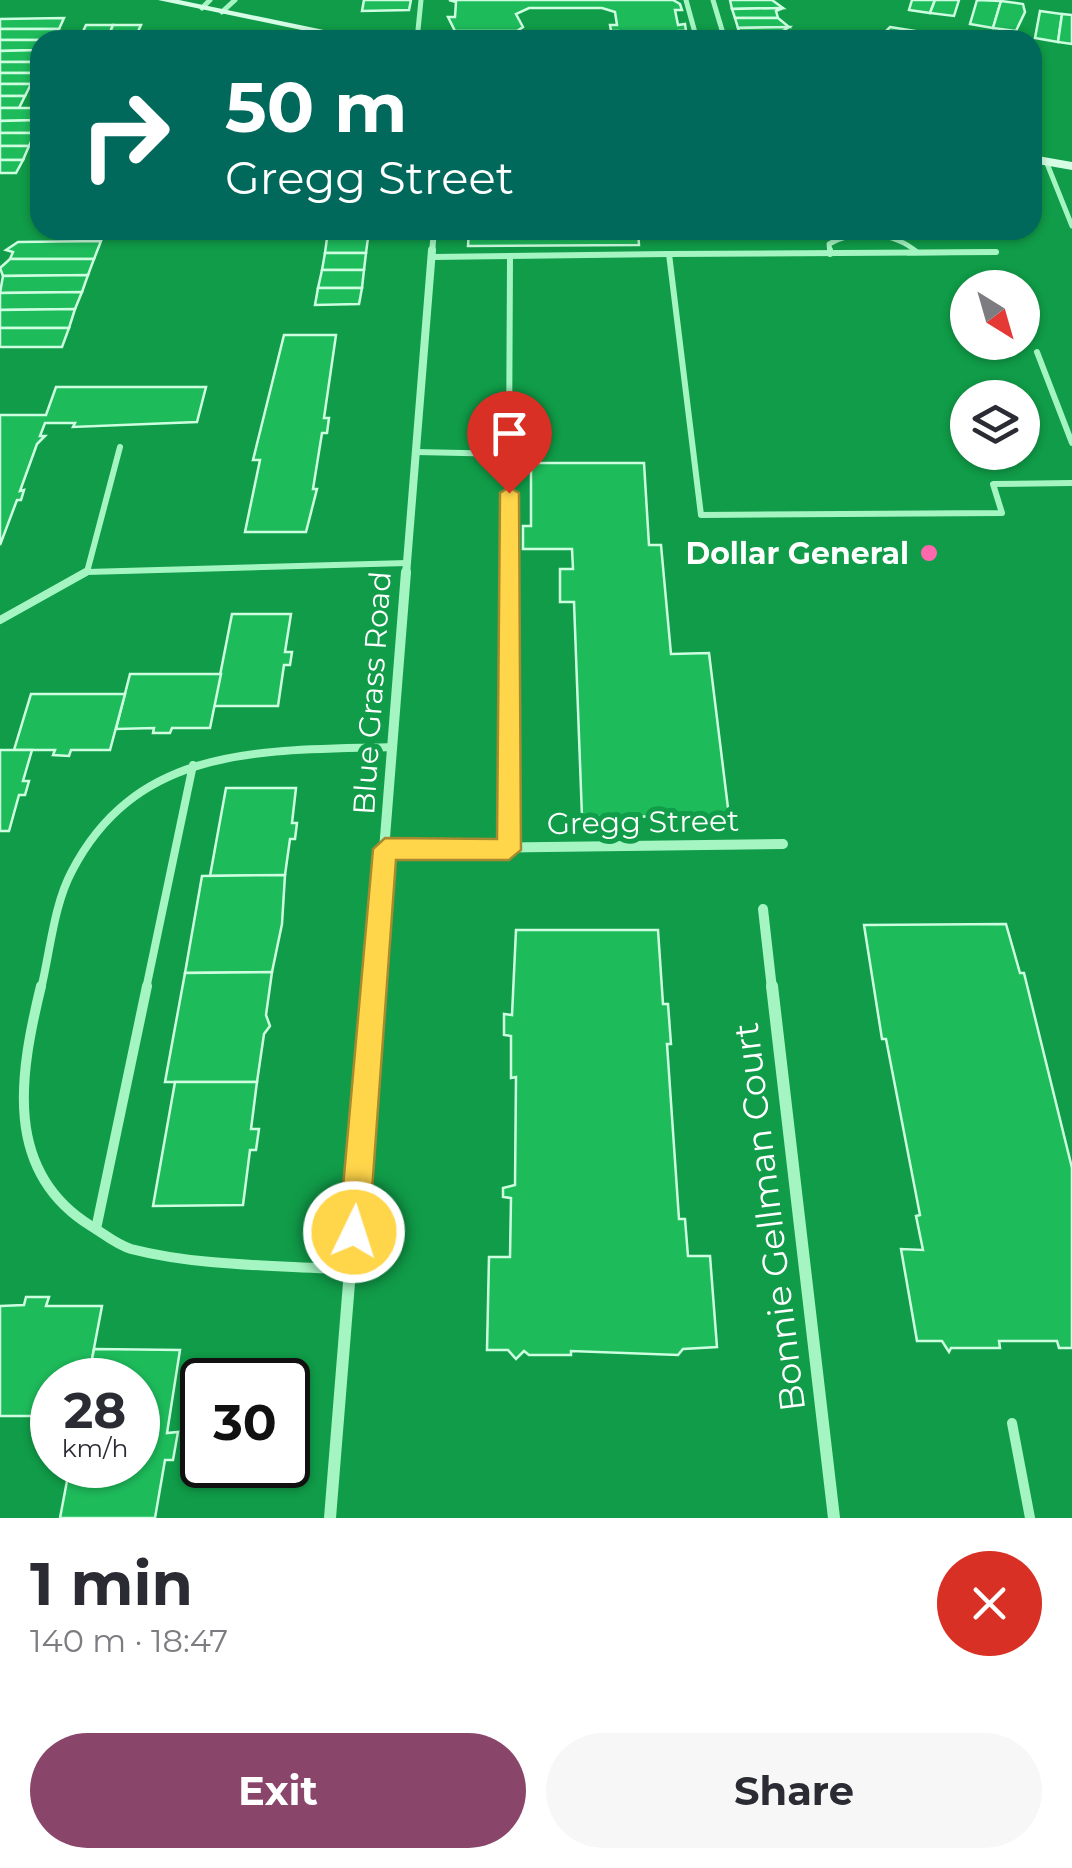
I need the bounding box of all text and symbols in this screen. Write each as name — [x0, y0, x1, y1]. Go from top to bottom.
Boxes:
text: 50 m — [225, 64, 407, 150]
icon: right — [60, 70, 190, 200]
text: Gregg Street — [225, 150, 514, 205]
north arrow — [950, 270, 1040, 360]
map controls — [950, 270, 1040, 470]
button: layers — [950, 380, 1040, 470]
pin — [467, 391, 552, 494]
icon: arrive — [482, 406, 537, 461]
place label: Dollar General — [685, 535, 909, 572]
marker: Dollar General — [918, 542, 940, 564]
street label: Blue Grass Road — [345, 570, 399, 816]
street label: Gregg Street — [546, 802, 740, 842]
street label: Bonnie Gellman Court — [724, 1020, 814, 1414]
position arrow — [302, 1180, 406, 1284]
speed limit sign: 30 — [180, 1358, 310, 1488]
text: 28 — [64, 1380, 126, 1441]
text: km/h — [62, 1433, 128, 1463]
text: 1 min — [30, 1547, 193, 1620]
button: close — [937, 1551, 1042, 1656]
text: 140 m · 18:47 — [30, 1621, 228, 1660]
button: Exit — [30, 1733, 526, 1848]
button: Share — [546, 1733, 1042, 1848]

